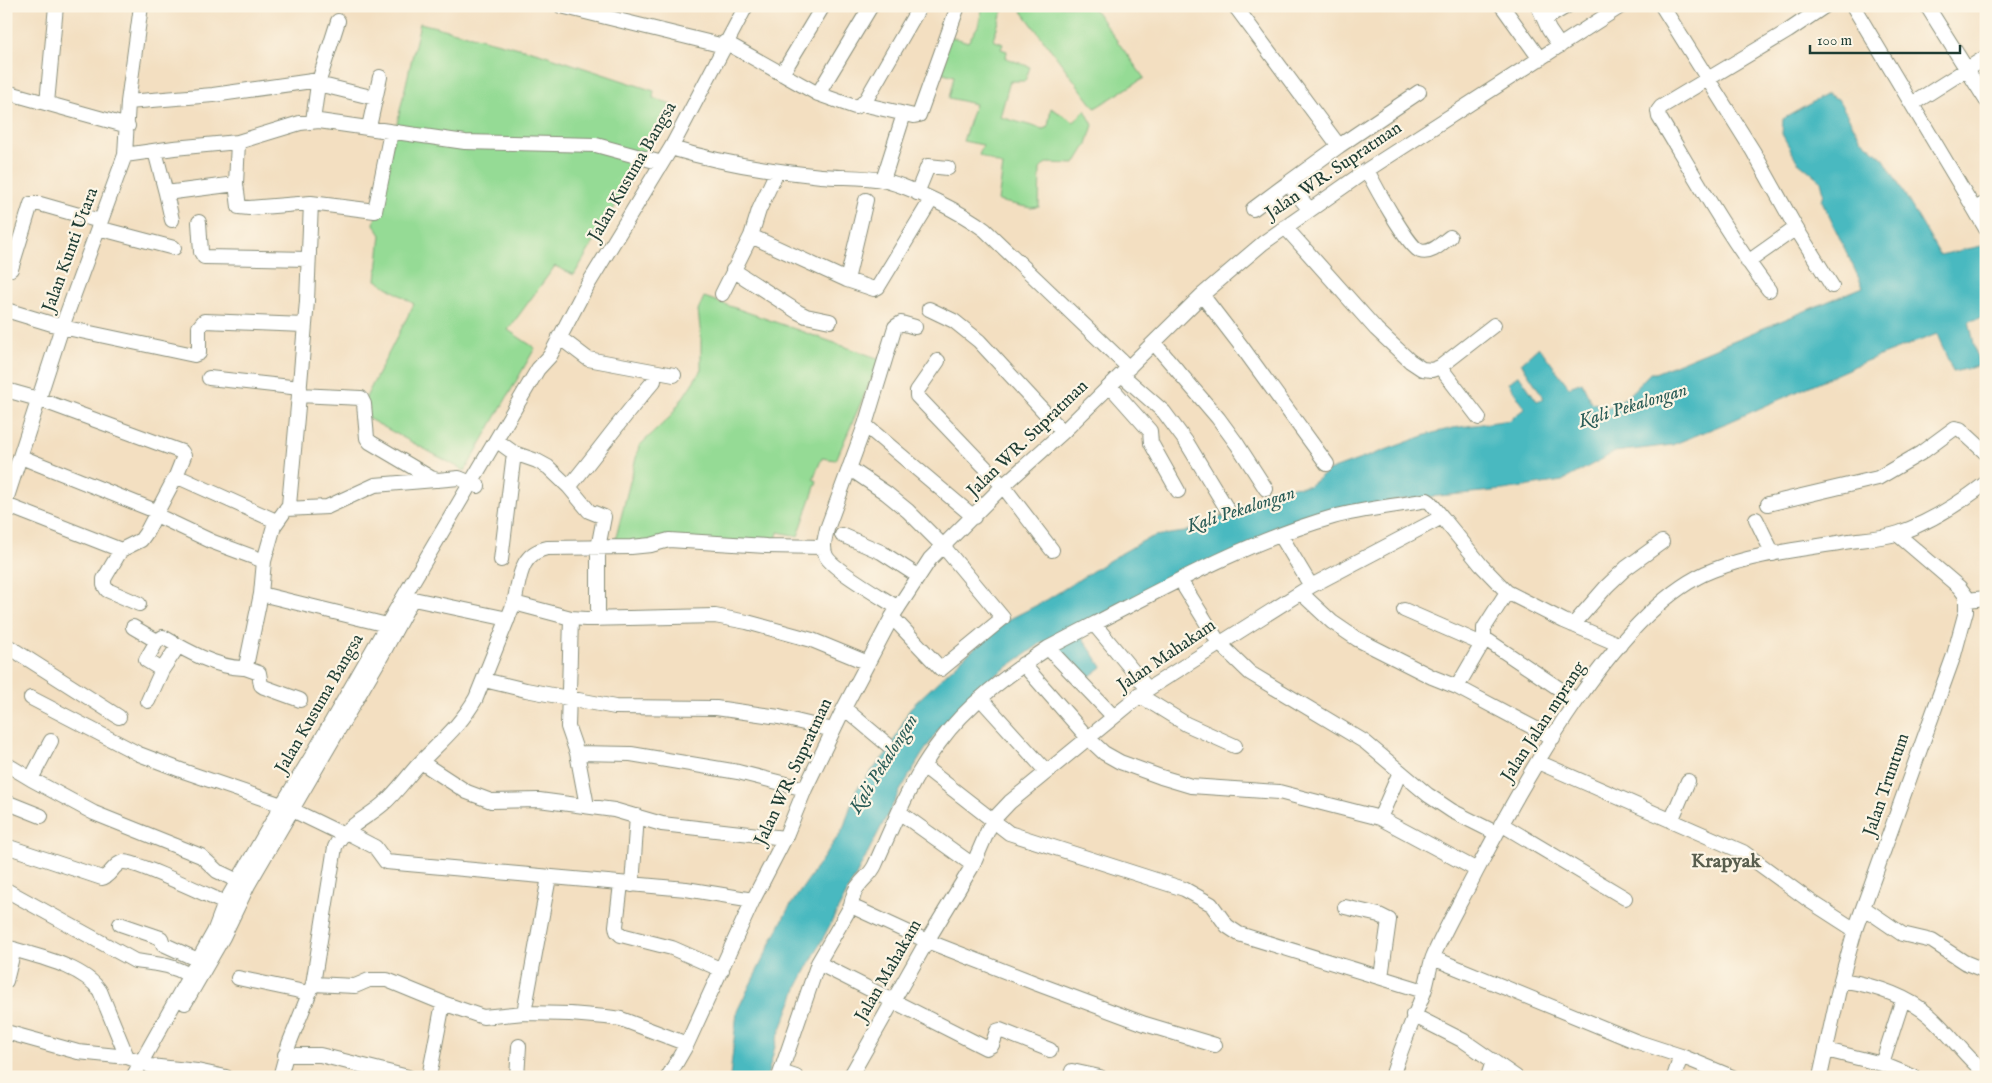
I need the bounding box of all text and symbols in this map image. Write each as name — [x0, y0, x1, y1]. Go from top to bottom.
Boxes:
scale bar — [1810, 22, 1960, 54]
text: 100 m — [1817, 31, 1853, 50]
street label: Jalan Kusuma Bangsa — [583, 98, 682, 248]
street label: Jalan WR. Supratman — [1260, 117, 1407, 226]
street label: Jalan Kunti Utara — [37, 184, 104, 317]
street label: Jalan WR. Supratman — [961, 375, 1094, 504]
water label: Kali Pekalongan — [1575, 378, 1690, 434]
water label: Kali Pekalongan — [1183, 481, 1298, 539]
street label: Jalan Mahakam — [1112, 614, 1221, 699]
street label: Jalan Kusuma Bangsa — [270, 630, 369, 780]
street label: Jalan Jalan mprang — [1495, 657, 1592, 788]
street label: Jalan WR. Supratman — [749, 694, 838, 851]
water label: Kali Pekalongan — [843, 710, 924, 819]
street label: Jalan Truntum — [1858, 730, 1915, 841]
district label: Krapyak — [1691, 849, 1762, 874]
street label: Jalan Mahakam — [849, 916, 928, 1028]

